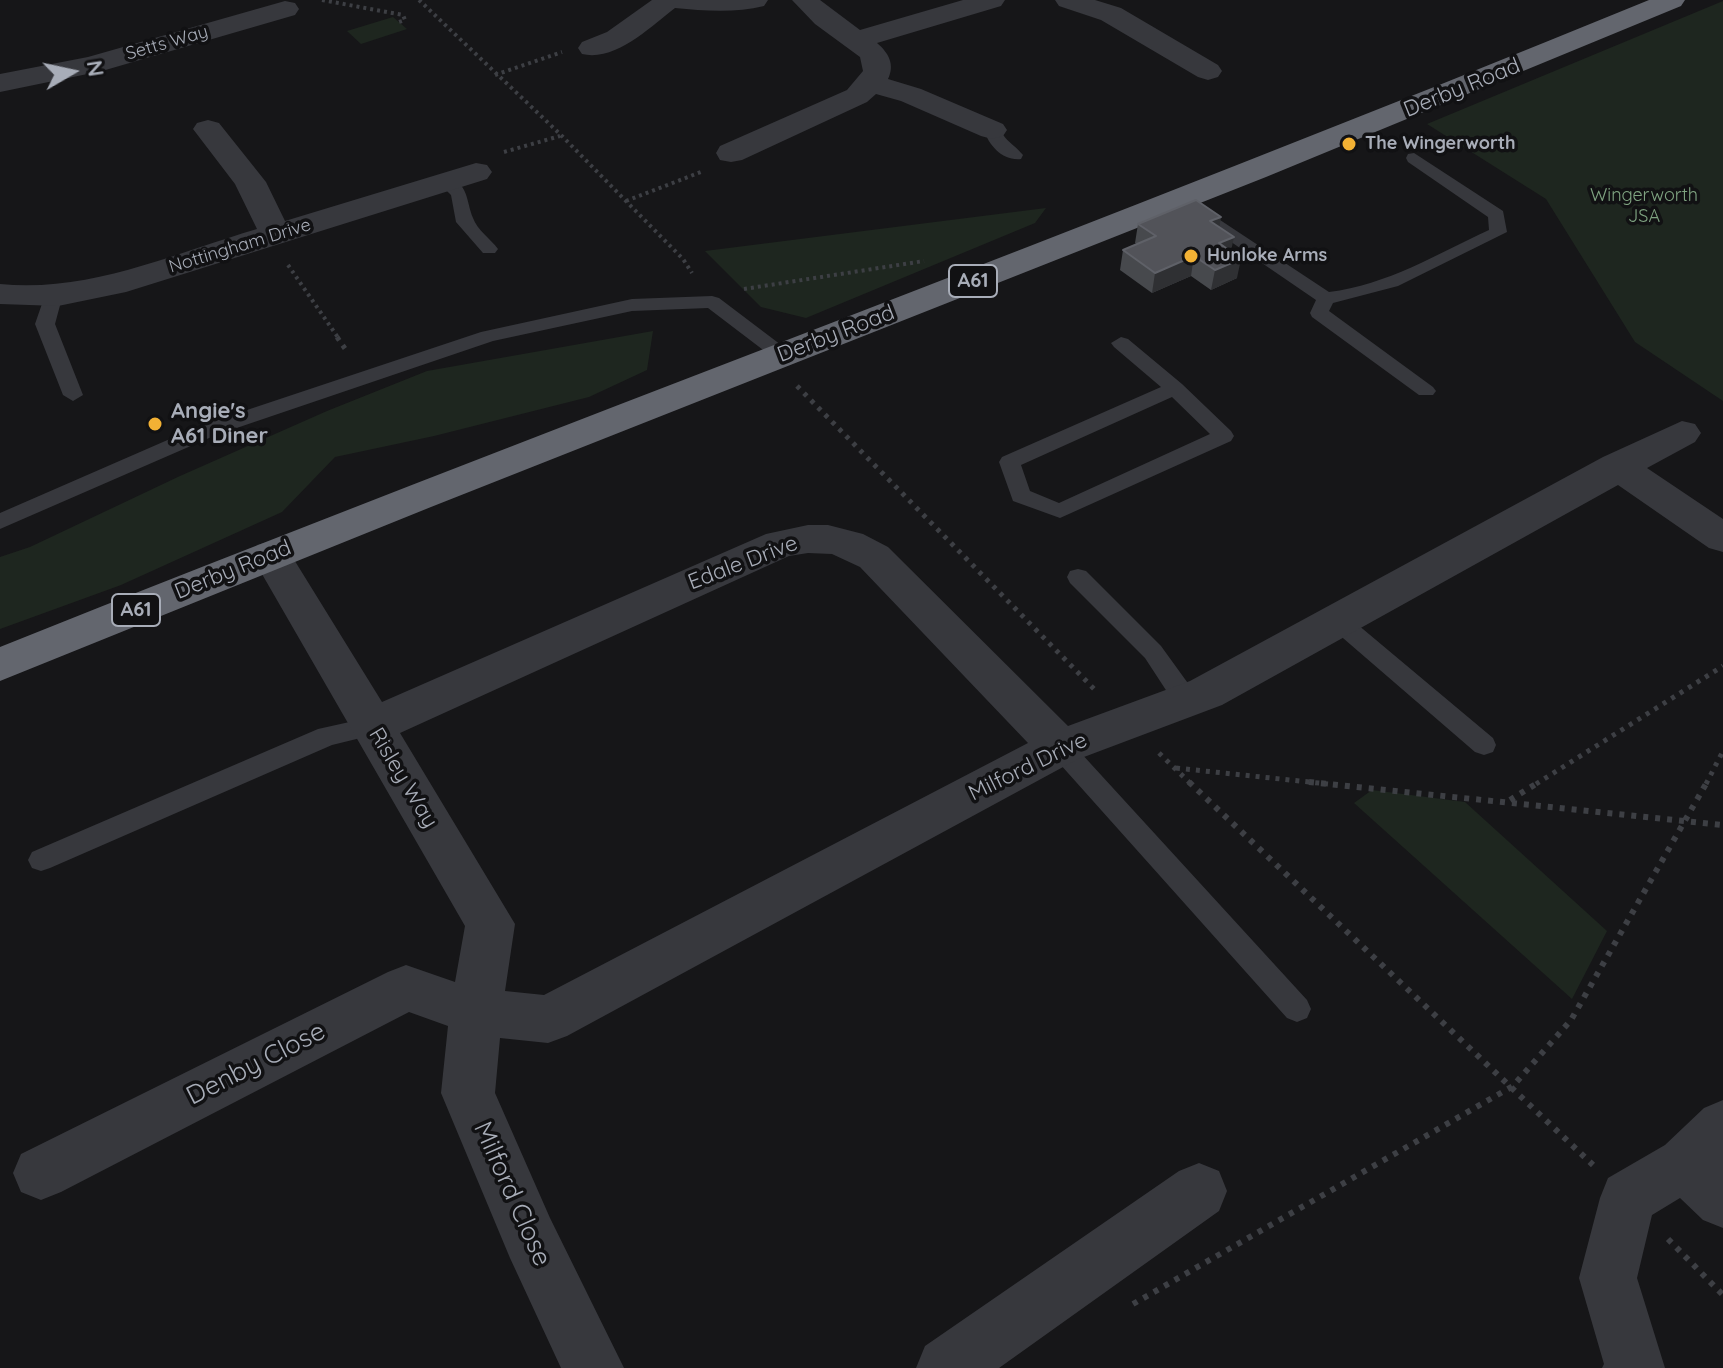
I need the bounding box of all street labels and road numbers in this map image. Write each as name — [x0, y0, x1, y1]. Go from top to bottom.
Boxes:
street label: Setts Way — [123, 21, 211, 65]
street label: Derby Road — [1400, 53, 1524, 123]
street label: Nottingham Drive — [166, 214, 314, 278]
road number: A61 — [949, 265, 997, 297]
street label: Derby Road — [774, 300, 898, 368]
street label: Edale Drive — [684, 530, 802, 596]
street label: Derby Road — [171, 535, 295, 605]
road number: A61 — [112, 594, 160, 626]
street label: Risley Way — [363, 723, 443, 833]
street label: Milford Drive — [964, 727, 1092, 807]
street label: Denby Close — [181, 1016, 331, 1112]
street label: Milford Close — [466, 1117, 558, 1271]

